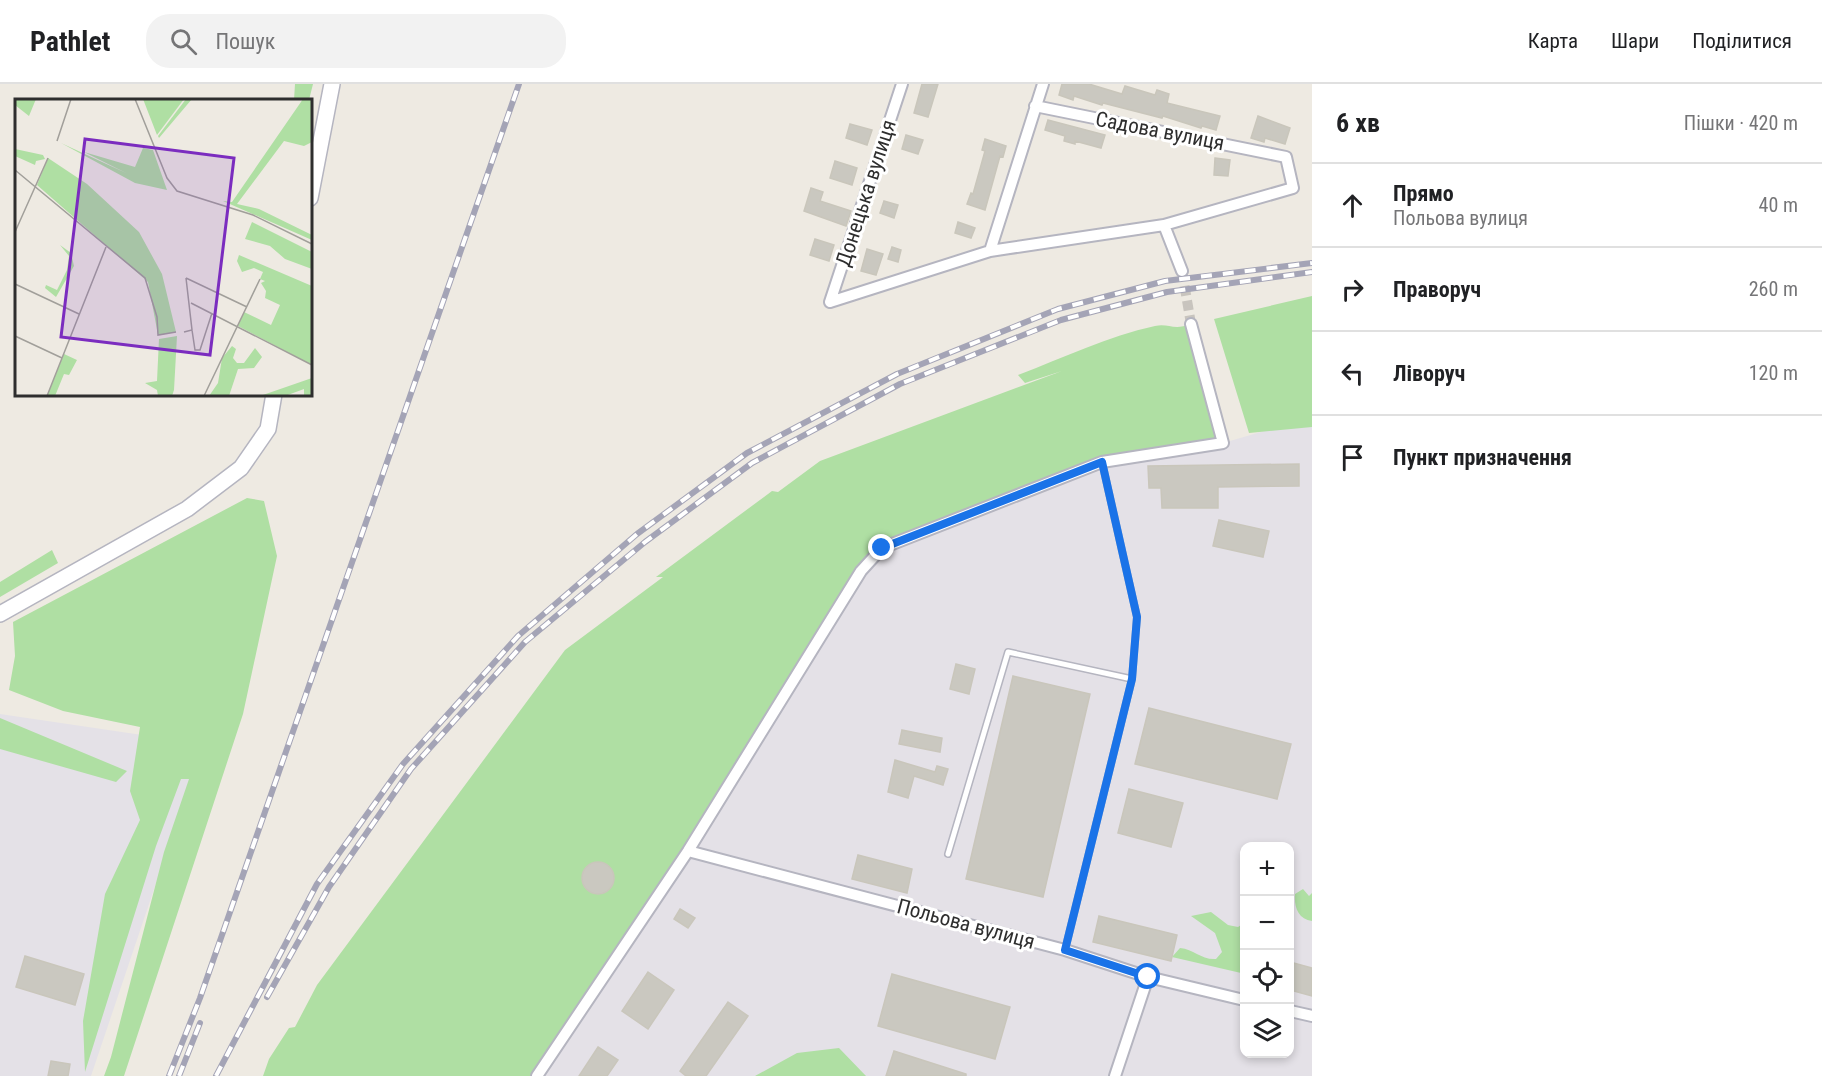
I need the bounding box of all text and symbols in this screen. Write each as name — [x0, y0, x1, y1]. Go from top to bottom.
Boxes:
search box — [146, 14, 566, 68]
text: Pathlet — [30, 25, 110, 58]
icon: search — [167, 25, 200, 58]
text: Пошук — [215, 29, 275, 54]
text: Карта — [1528, 29, 1578, 53]
text: Шари — [1611, 29, 1659, 53]
text: Поділитися — [1692, 29, 1792, 53]
inset map — [15, 99, 312, 396]
street label: Садова вулиця — [1094, 107, 1226, 155]
text: 6 хв — [1336, 108, 1380, 138]
text: Пішки · 420 m — [1684, 111, 1798, 135]
street label: Донецька вулиця — [831, 117, 901, 269]
text: Прямо — [1393, 181, 1454, 206]
icon: ahead — [1336, 189, 1369, 222]
text: 40 m — [1759, 193, 1798, 217]
text: Польова вулиця — [1393, 206, 1528, 230]
icon: right — [1336, 273, 1369, 306]
text: Праворуч — [1393, 277, 1481, 302]
text: 260 m — [1749, 277, 1798, 301]
icon: left — [1336, 357, 1369, 390]
text: Ліворуч — [1393, 361, 1465, 386]
text: 120 m — [1749, 361, 1798, 385]
icon: arrive — [1336, 441, 1369, 474]
text: Пункт призначення — [1393, 445, 1572, 470]
route end — [868, 534, 894, 560]
map controls — [1240, 842, 1294, 1058]
button: + — [1240, 842, 1294, 896]
street label: Польова вулиця — [894, 894, 1038, 954]
button: − — [1240, 896, 1294, 950]
button: locate — [1240, 950, 1294, 1004]
route start — [1134, 963, 1160, 989]
button: layers — [1240, 1004, 1294, 1058]

